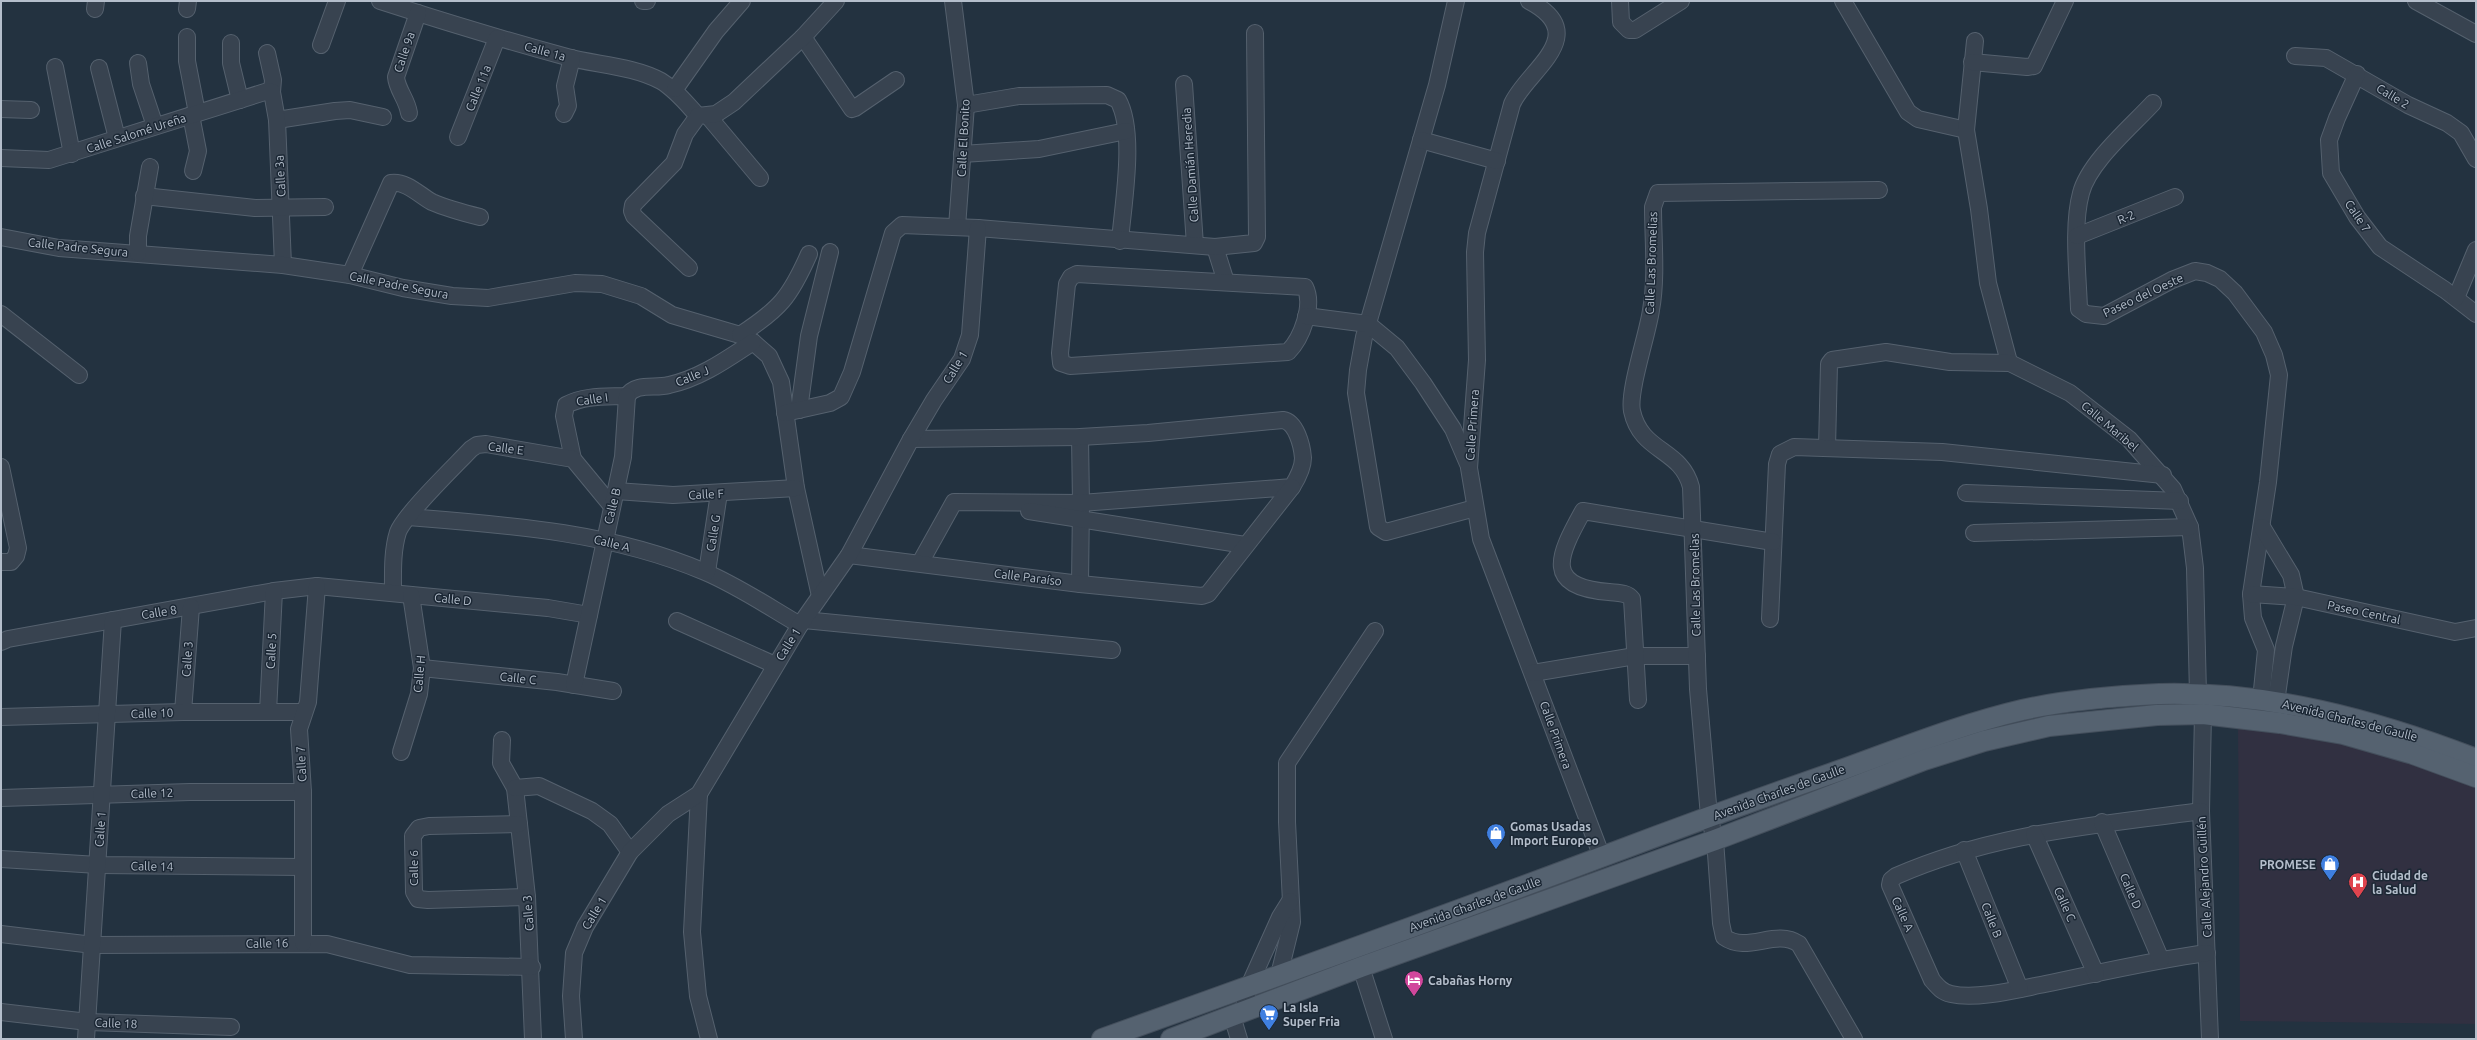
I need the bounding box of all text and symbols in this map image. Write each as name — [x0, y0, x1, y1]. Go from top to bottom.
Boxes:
street label: Calle 9a — [391, 30, 417, 74]
street label: Calle 1a — [523, 39, 567, 63]
street label: Calle 11a — [463, 63, 493, 113]
street label: Calle 2 — [2374, 81, 2412, 111]
street label: Calle El Bonito — [954, 99, 972, 177]
street label: Calle Damián Heredia — [1179, 107, 1201, 223]
street label: Calle Salomé Ureña — [85, 111, 187, 155]
street label: Calle 3a — [272, 155, 288, 197]
street label: Calle 7 — [2343, 197, 2373, 235]
street label: R-2 — [2115, 208, 2137, 226]
street label: Calle Las Bromelias — [1643, 211, 1659, 315]
street label: Calle Padre Segura — [27, 235, 129, 259]
street label: Calle Padre Segura — [348, 269, 450, 301]
street label: Paseo del Oeste — [2101, 271, 2185, 319]
street label: Calle 1 — [940, 348, 970, 386]
street label: Calle J — [673, 363, 711, 389]
street label: Calle Primera — [1463, 389, 1481, 461]
street label: Calle I — [575, 390, 609, 408]
street label: Calle Maribel — [2079, 399, 2141, 453]
street label: Calle E — [487, 439, 525, 457]
street label: Calle B — [601, 487, 623, 525]
street label: Calle F — [688, 487, 724, 501]
street label: Calle G — [704, 514, 722, 552]
street label: Calle A — [592, 532, 632, 554]
street label: Calle Las Bromelias — [1688, 533, 1702, 637]
street label: Calle Paraíso — [993, 566, 1063, 588]
street label: Calle D — [434, 591, 472, 607]
street label: Paseo Central — [2326, 598, 2402, 626]
street label: Calle 8 — [140, 603, 178, 621]
street label: Calle 1 — [773, 625, 803, 663]
street label: Calle 5 — [264, 633, 278, 669]
street label: Calle 3 — [179, 641, 195, 677]
street label: Calle H — [411, 655, 427, 693]
street label: Calle C — [499, 670, 537, 686]
street label: Avenida Charles de Gaulle — [2281, 697, 2419, 743]
street label: Calle Primera — [1538, 699, 1574, 771]
street label: Calle 10 — [130, 706, 174, 720]
street label: Calle 7 — [294, 746, 308, 782]
street label: Avenida Charles de Gaulle — [1712, 762, 1846, 822]
street label: Calle 12 — [130, 786, 174, 800]
street label: Calle 1 — [92, 811, 108, 847]
street label: Calle Alejandro Guillén — [2194, 816, 2214, 938]
place label: Gomas Usadas Import Europeo — [1510, 820, 1599, 847]
shop icon: Gomas Usadas Import Europeo — [1485, 822, 1507, 850]
street label: Calle 6 — [407, 850, 420, 886]
shop icon: PROMESE — [2319, 853, 2341, 881]
place label: PROMESE — [2259, 858, 2316, 871]
street label: Calle 14 — [131, 859, 174, 873]
place label: Ciudad de la Salud — [2372, 869, 2428, 896]
street label: Calle D — [2118, 871, 2144, 911]
hospital icon: Ciudad de la Salud — [2347, 871, 2369, 899]
street label: Avenida Charles de Gaulle — [1408, 874, 1542, 934]
street label: Calle C — [2052, 885, 2079, 924]
street label: Calle 1 — [579, 894, 609, 932]
street label: Calle A — [1890, 894, 1917, 934]
street label: Calle 3 — [520, 895, 536, 931]
street label: Calle B — [1979, 900, 2005, 940]
street label: Calle 16 — [246, 936, 289, 950]
hotel icon: Cabañas Horny — [1403, 969, 1425, 997]
place label: Cabañas Horny — [1428, 974, 1513, 987]
place label: La Isla Super Fria — [1283, 1001, 1340, 1028]
supermarket icon: La Isla Super Fria — [1258, 1003, 1280, 1031]
street label: Calle 18 — [94, 1016, 138, 1030]

